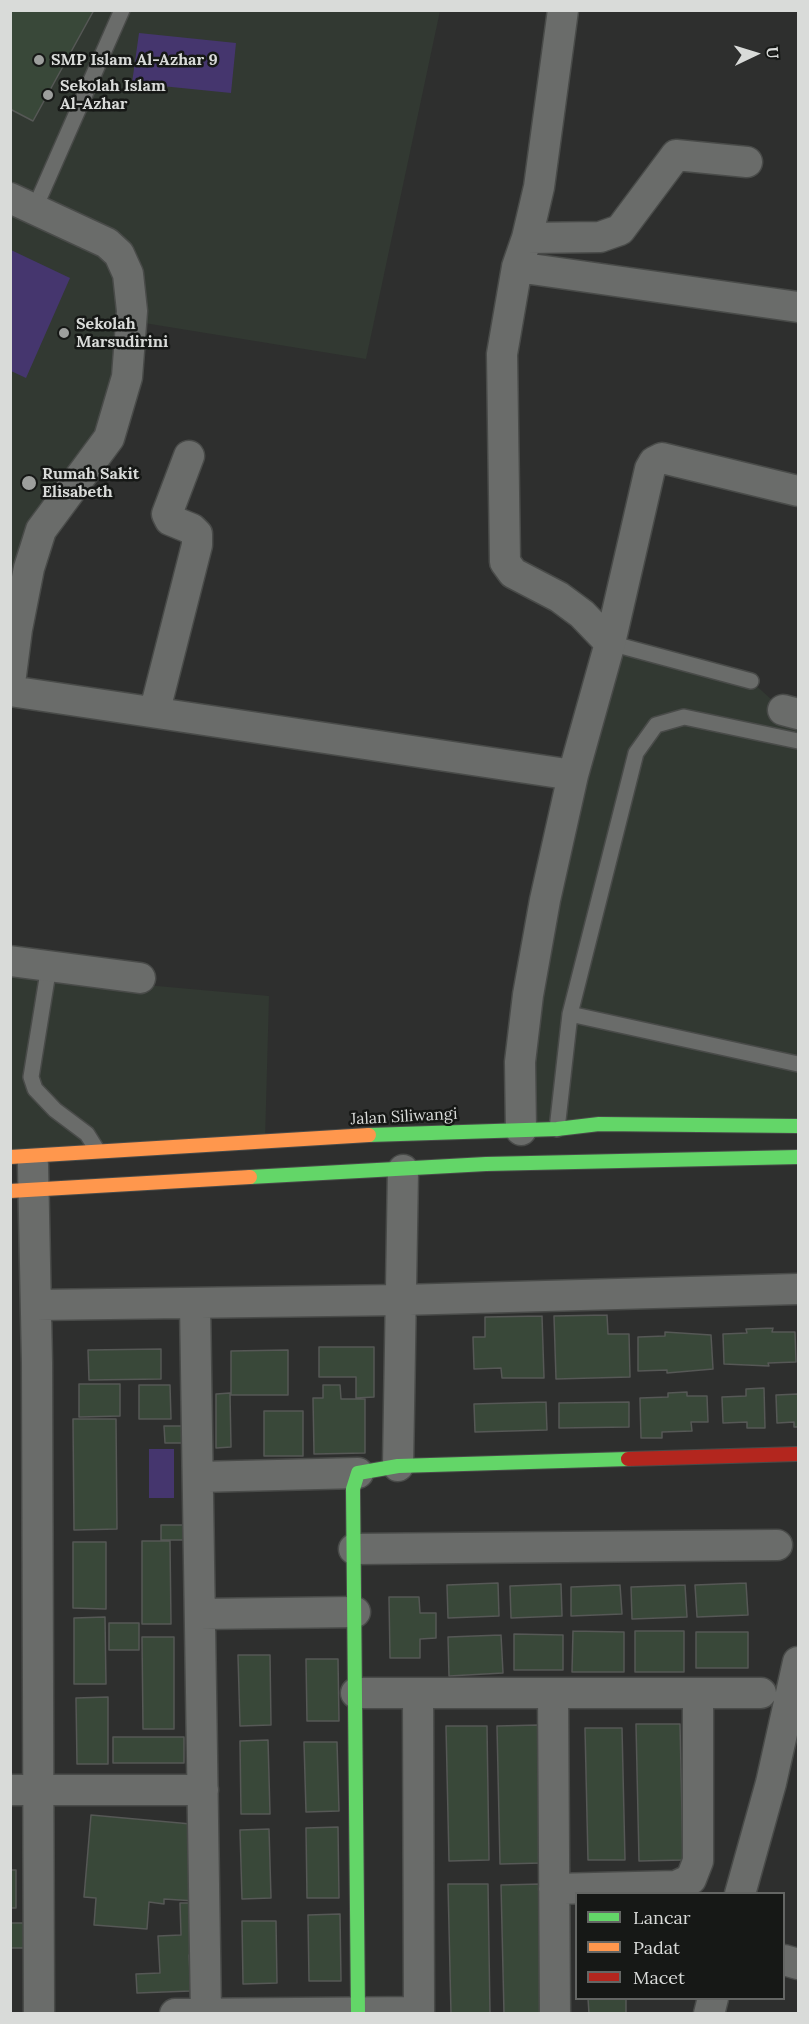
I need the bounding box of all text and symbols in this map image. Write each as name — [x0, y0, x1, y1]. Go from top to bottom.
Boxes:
north arrow — [725, 24, 785, 84]
text: U — [763, 46, 783, 60]
place label: SMP Islam Al-Azhar 9 — [51, 50, 218, 70]
marker: SMP Islam Al-Azhar 9 — [32, 53, 46, 67]
place label: Sekolah Islam Al-Azhar — [60, 76, 166, 114]
marker: Sekolah Islam Al-Azhar — [41, 88, 55, 102]
place label: Sekolah Marsudirini — [76, 314, 168, 352]
marker: Sekolah Marsudirini — [57, 326, 71, 340]
place label: Rumah Sakit Elisabeth — [42, 464, 139, 502]
marker: Rumah Sakit Elisabeth — [20, 474, 38, 492]
street label: Jalan Siliwangi — [350, 1105, 458, 1129]
legend — [575, 1892, 785, 2000]
text: Lancar — [633, 1906, 691, 1929]
text: Padat — [633, 1936, 680, 1959]
text: Macet — [633, 1966, 685, 1989]

